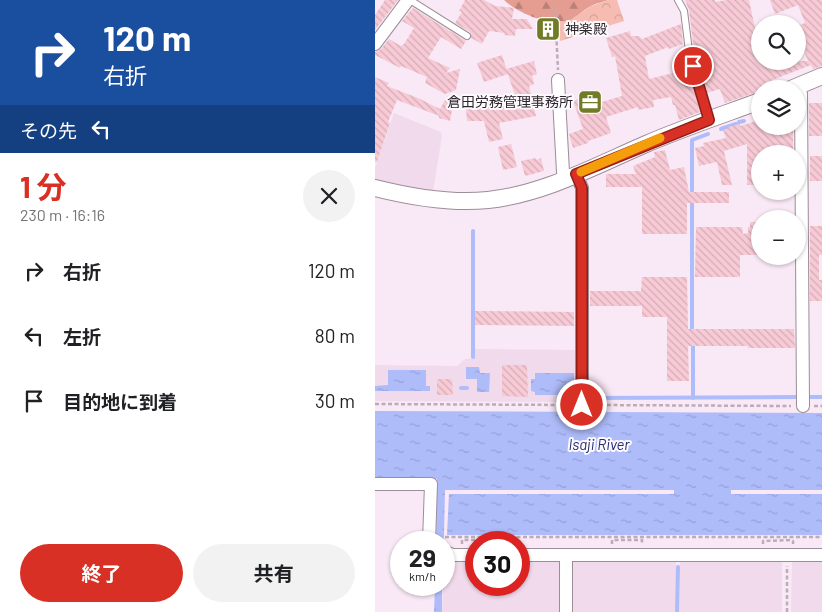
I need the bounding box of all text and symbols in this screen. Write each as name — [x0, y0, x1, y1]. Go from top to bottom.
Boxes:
map controls — [751, 15, 806, 265]
button: search — [751, 15, 806, 70]
text: 120 m — [103, 16, 191, 58]
building icon: 神楽殿 — [535, 16, 561, 42]
icon: right — [20, 20, 85, 85]
place label: 神楽殿 — [565, 20, 607, 37]
pin — [672, 45, 714, 87]
icon: arrive — [679, 52, 707, 80]
text: 右折 — [103, 62, 147, 88]
button: layers — [751, 80, 806, 135]
office icon: 倉田労務管理事務所 — [577, 89, 603, 115]
place label: 倉田労務管理事務所 — [447, 93, 573, 110]
icon: left — [87, 115, 115, 143]
text: その先 — [20, 119, 77, 142]
button: + — [751, 145, 806, 200]
text: 1 分 — [20, 168, 67, 204]
button: close — [303, 170, 355, 222]
text: 230 m · 16:16 — [20, 205, 105, 224]
button: − — [751, 210, 806, 265]
icon: right — [20, 257, 48, 285]
text: 120 m — [308, 259, 355, 282]
text: 右折 — [63, 260, 101, 283]
icon: left — [20, 322, 48, 350]
text: 80 m — [315, 324, 355, 347]
text: 左折 — [63, 325, 101, 348]
position arrow — [555, 378, 607, 430]
icon: arrive — [20, 387, 48, 415]
text: 30 m — [315, 389, 355, 412]
text: 目的地に到着 — [63, 390, 177, 413]
water label: Isaji River — [568, 435, 630, 453]
speed limit sign: 30 — [465, 531, 530, 596]
text: 29 — [409, 542, 436, 572]
button: 終了 — [20, 544, 183, 602]
button: 共有 — [193, 544, 355, 602]
text: km/h — [409, 569, 436, 583]

